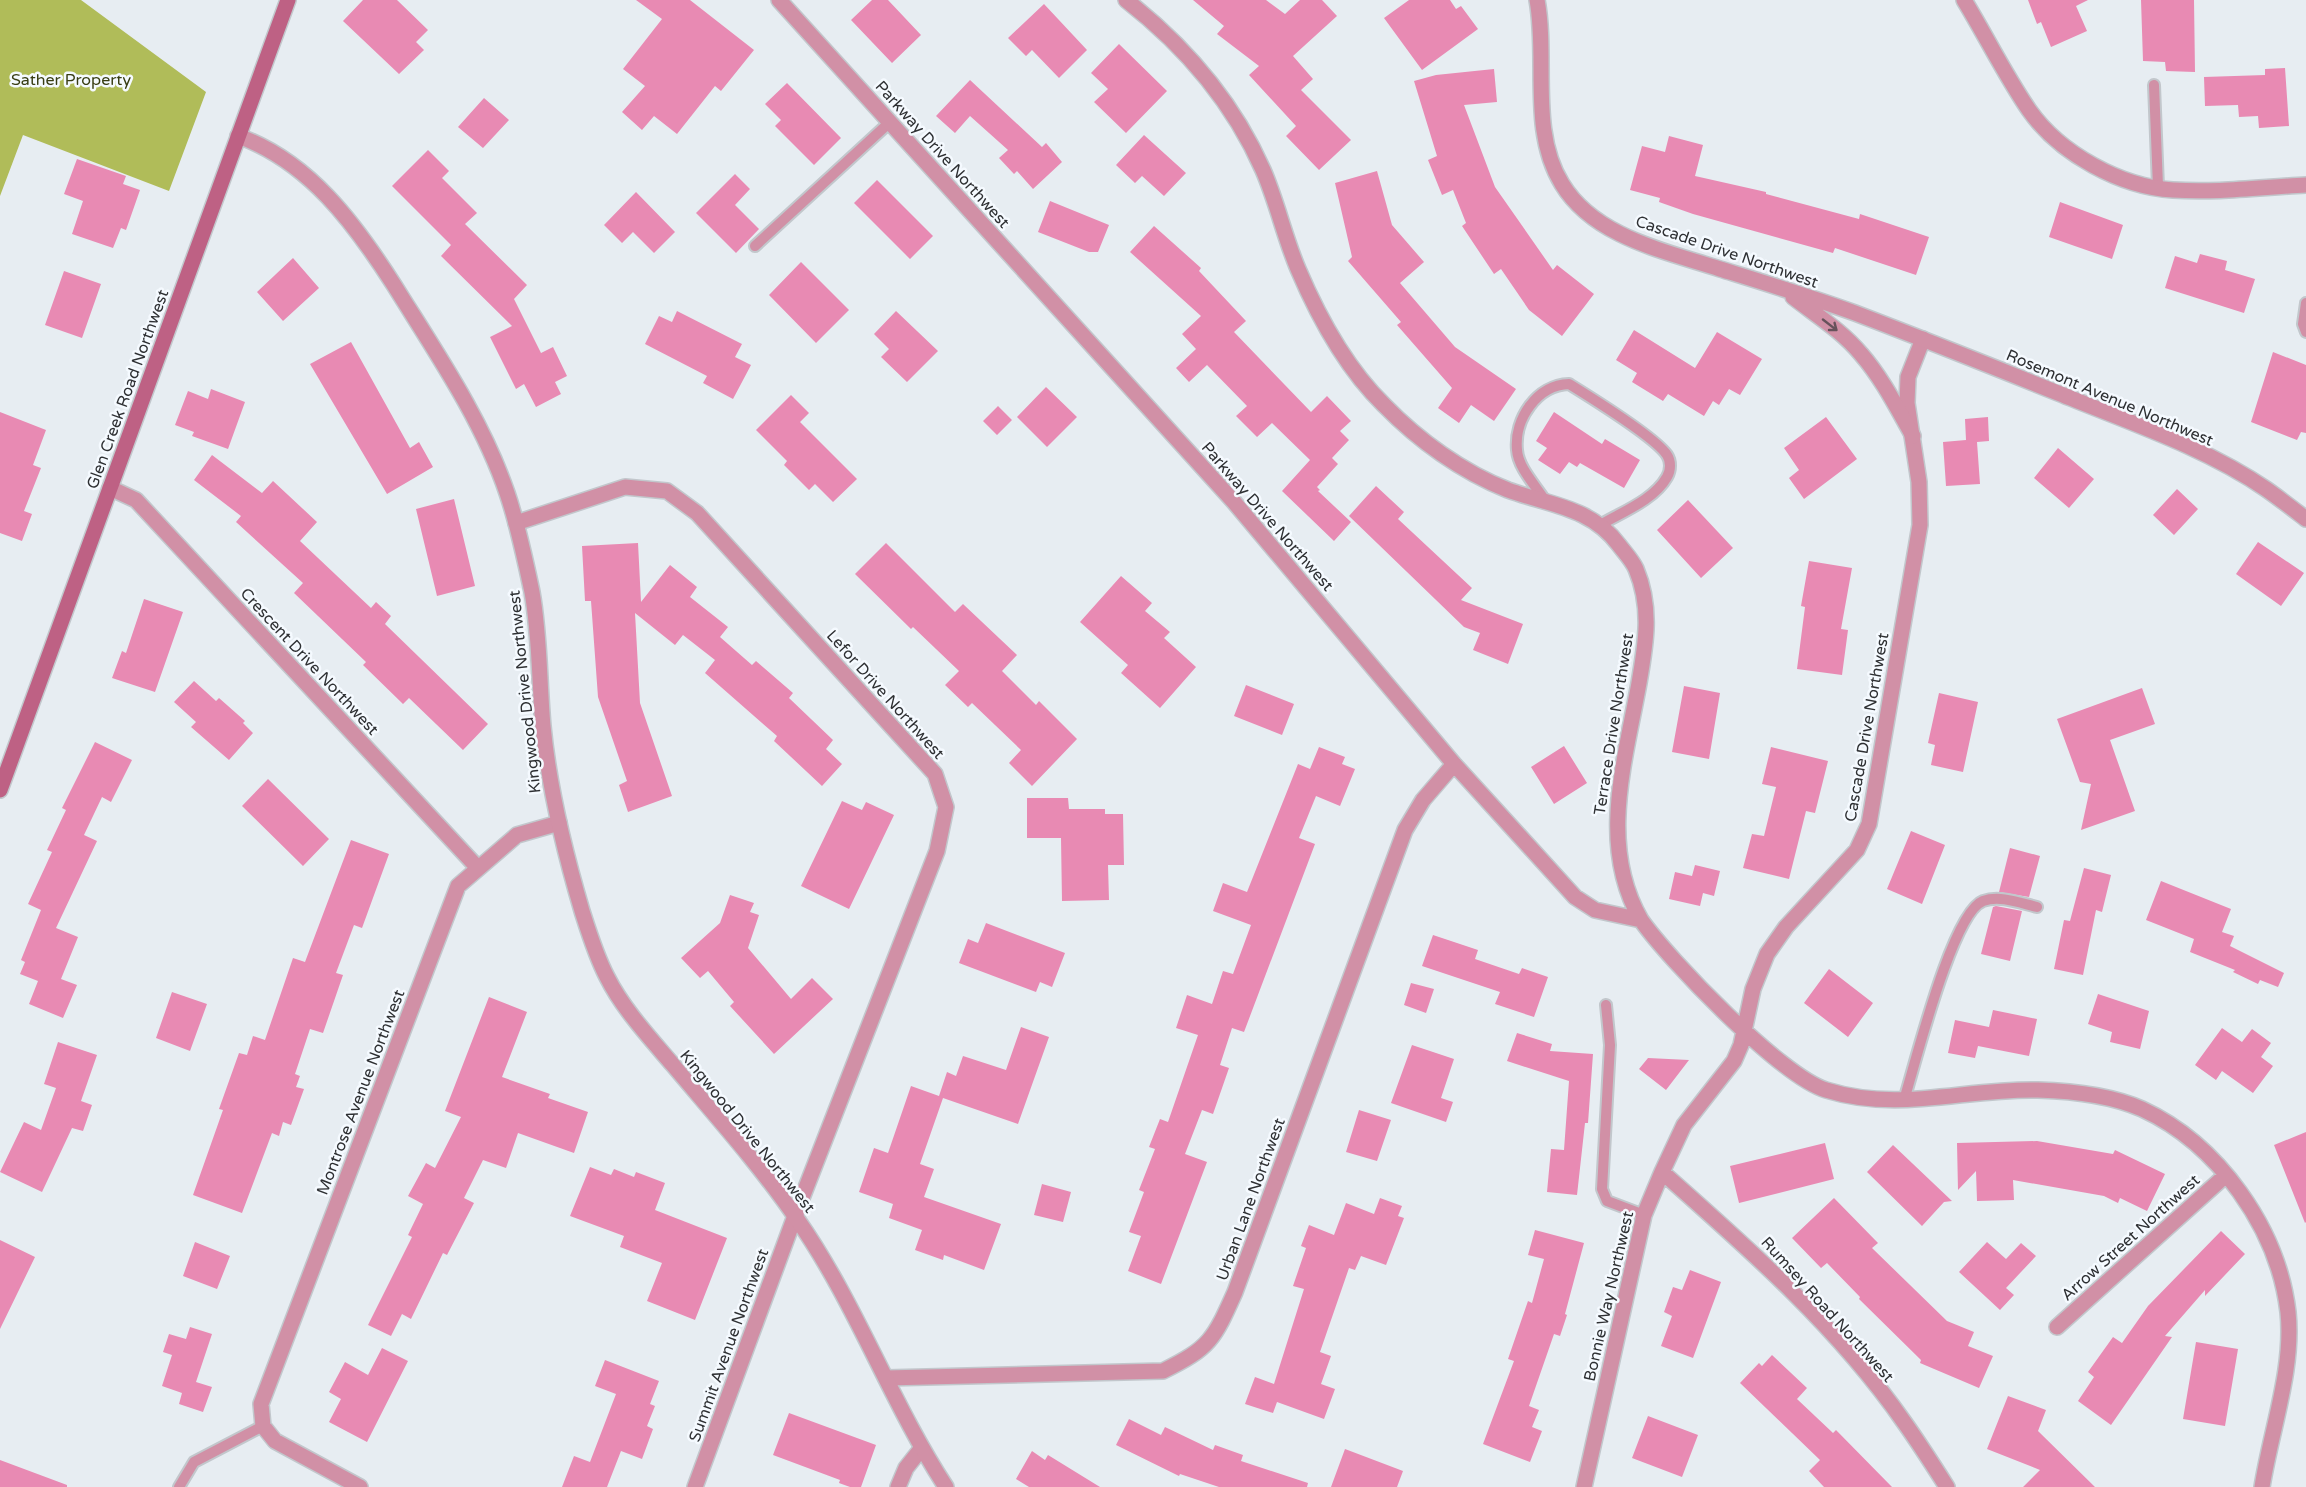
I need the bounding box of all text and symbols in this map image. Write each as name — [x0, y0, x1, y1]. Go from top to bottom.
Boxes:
park label: Sather Property — [11, 70, 131, 90]
street label: Parkway Drive Northwest — [871, 77, 1014, 233]
street label: Cascade Drive Northwest — [1633, 211, 1821, 293]
street label: Glen Creek Road Northwest — [82, 287, 173, 492]
one-way arrow — [1822, 319, 1838, 332]
street label: Rosemont Avenue Northwest — [2003, 345, 2216, 451]
street label: Parkway Drive Northwest — [1197, 438, 1338, 595]
street label: Crescent Drive Northwest — [236, 584, 383, 739]
street label: Kingwood Drive Northwest — [504, 589, 546, 794]
street label: Lefor Drive Northwest — [822, 626, 949, 763]
street label: Cascade Drive Northwest — [1840, 631, 1893, 823]
street label: Terrace Drive Northwest — [1590, 632, 1638, 816]
street label: Montrose Avenue Northwest — [313, 987, 409, 1198]
street label: Kingwood Drive Northwest — [675, 1046, 819, 1217]
street label: Urban Lane Northwest — [1212, 1115, 1290, 1283]
street label: Arrow Street Northwest — [2057, 1170, 2204, 1305]
street label: Bonnie Way Northwest — [1580, 1209, 1638, 1383]
street label: Rumsey Road Northwest — [1757, 1233, 1898, 1387]
street label: Summit Avenue Northwest — [685, 1246, 773, 1445]

